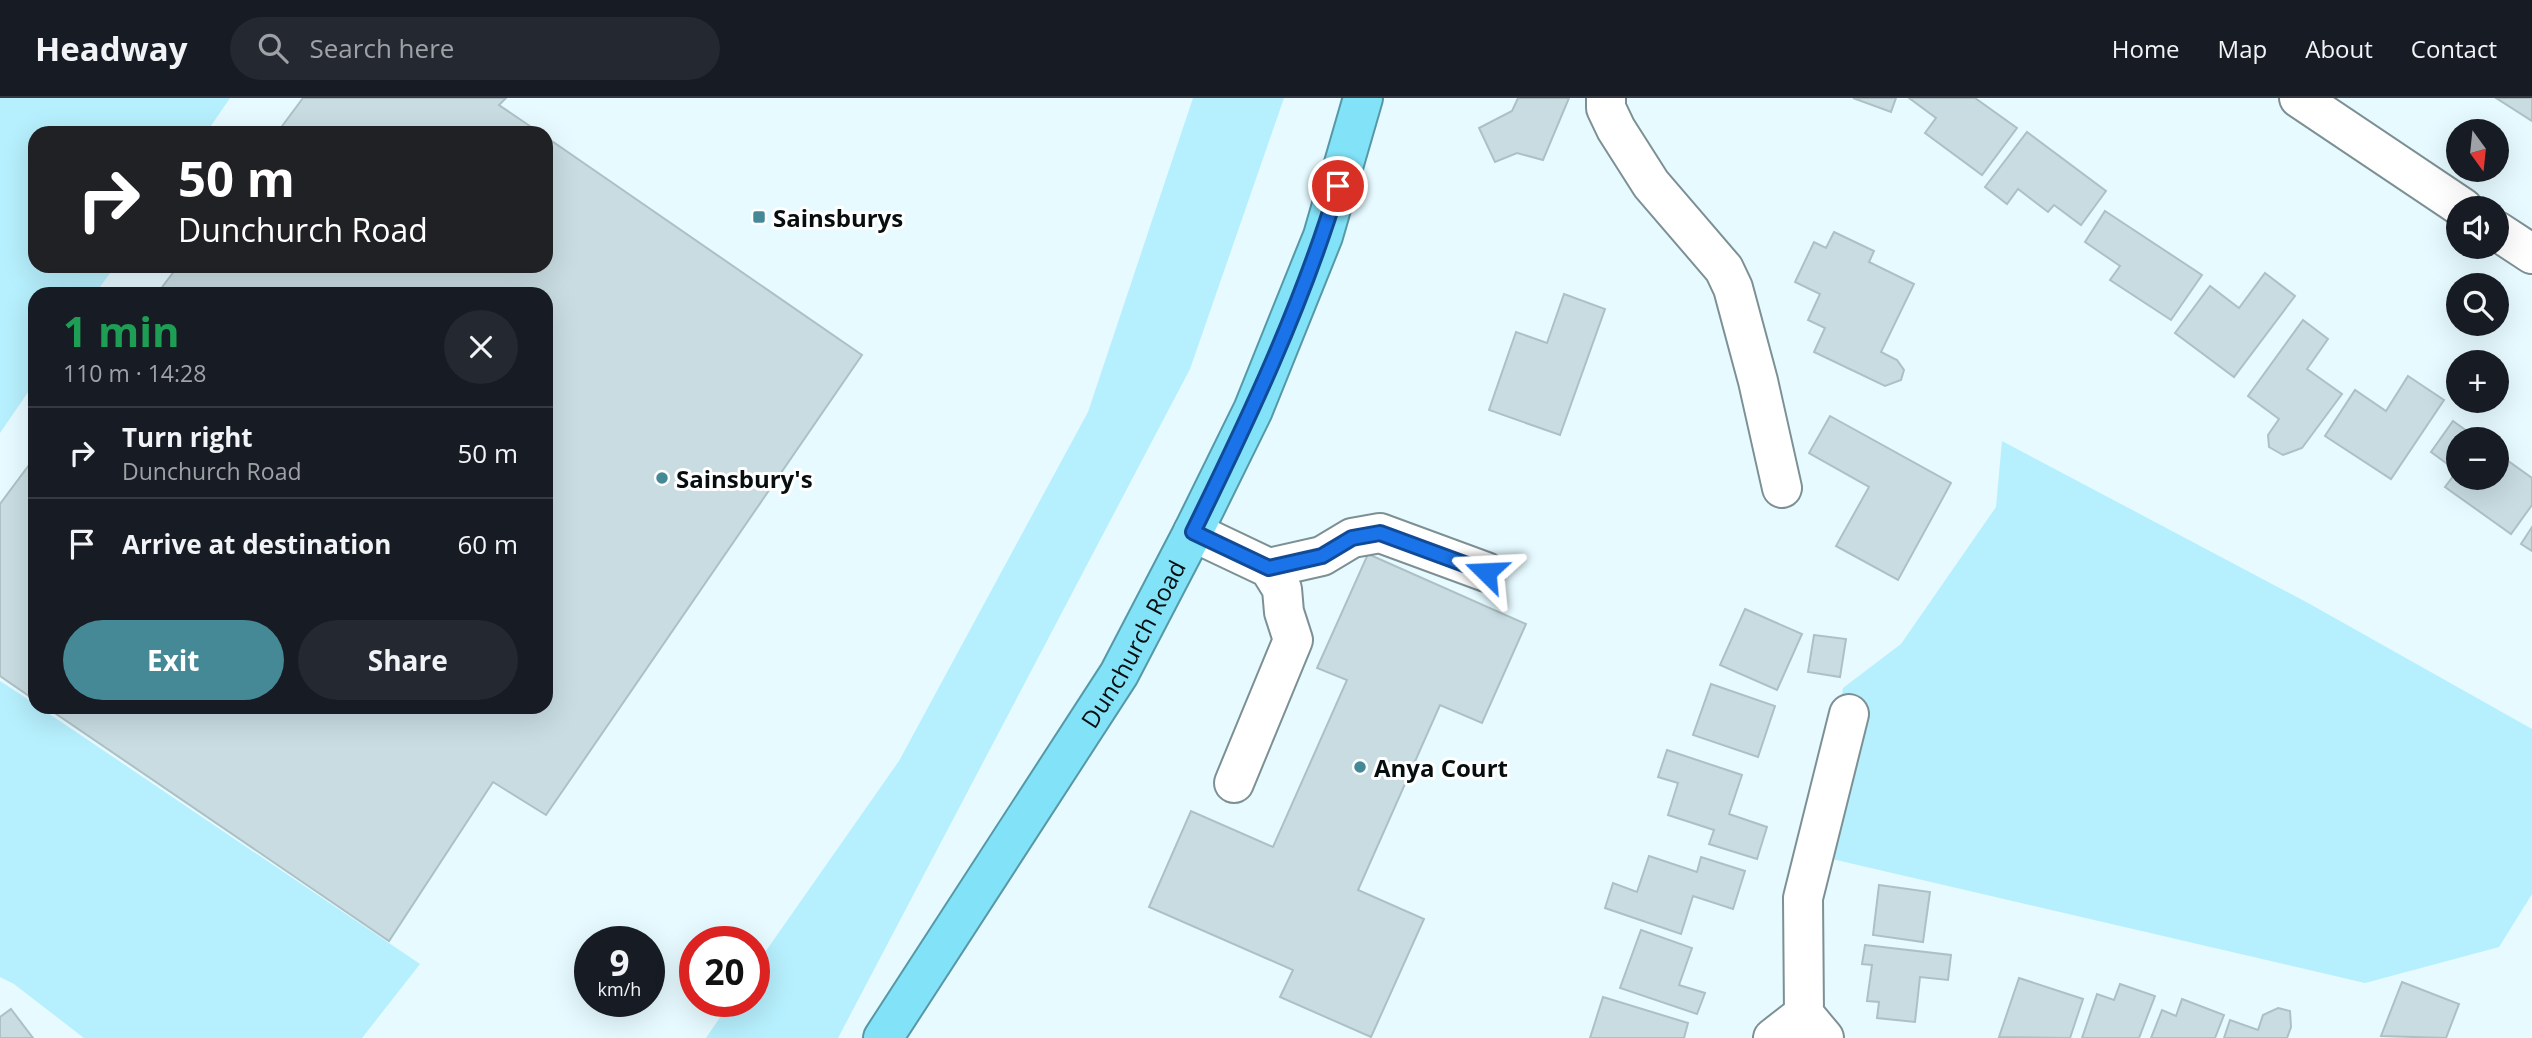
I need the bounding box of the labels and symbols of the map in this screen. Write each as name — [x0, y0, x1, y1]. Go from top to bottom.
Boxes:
north arrow — [2446, 119, 2510, 182]
pin — [1308, 156, 1368, 216]
place label: Sainsburys — [773, 201, 903, 234]
marker: Sainsburys — [751, 209, 767, 225]
place label: Sainsbury's — [676, 462, 813, 495]
marker: Sainsbury's — [654, 470, 670, 486]
position arrow — [1449, 535, 1523, 609]
street label: Dunchurch Road — [1072, 554, 1192, 734]
place label: Anya Court — [1374, 751, 1508, 784]
marker: Anya Court — [1352, 759, 1368, 775]
speed limit sign: 20 — [679, 926, 770, 1017]

